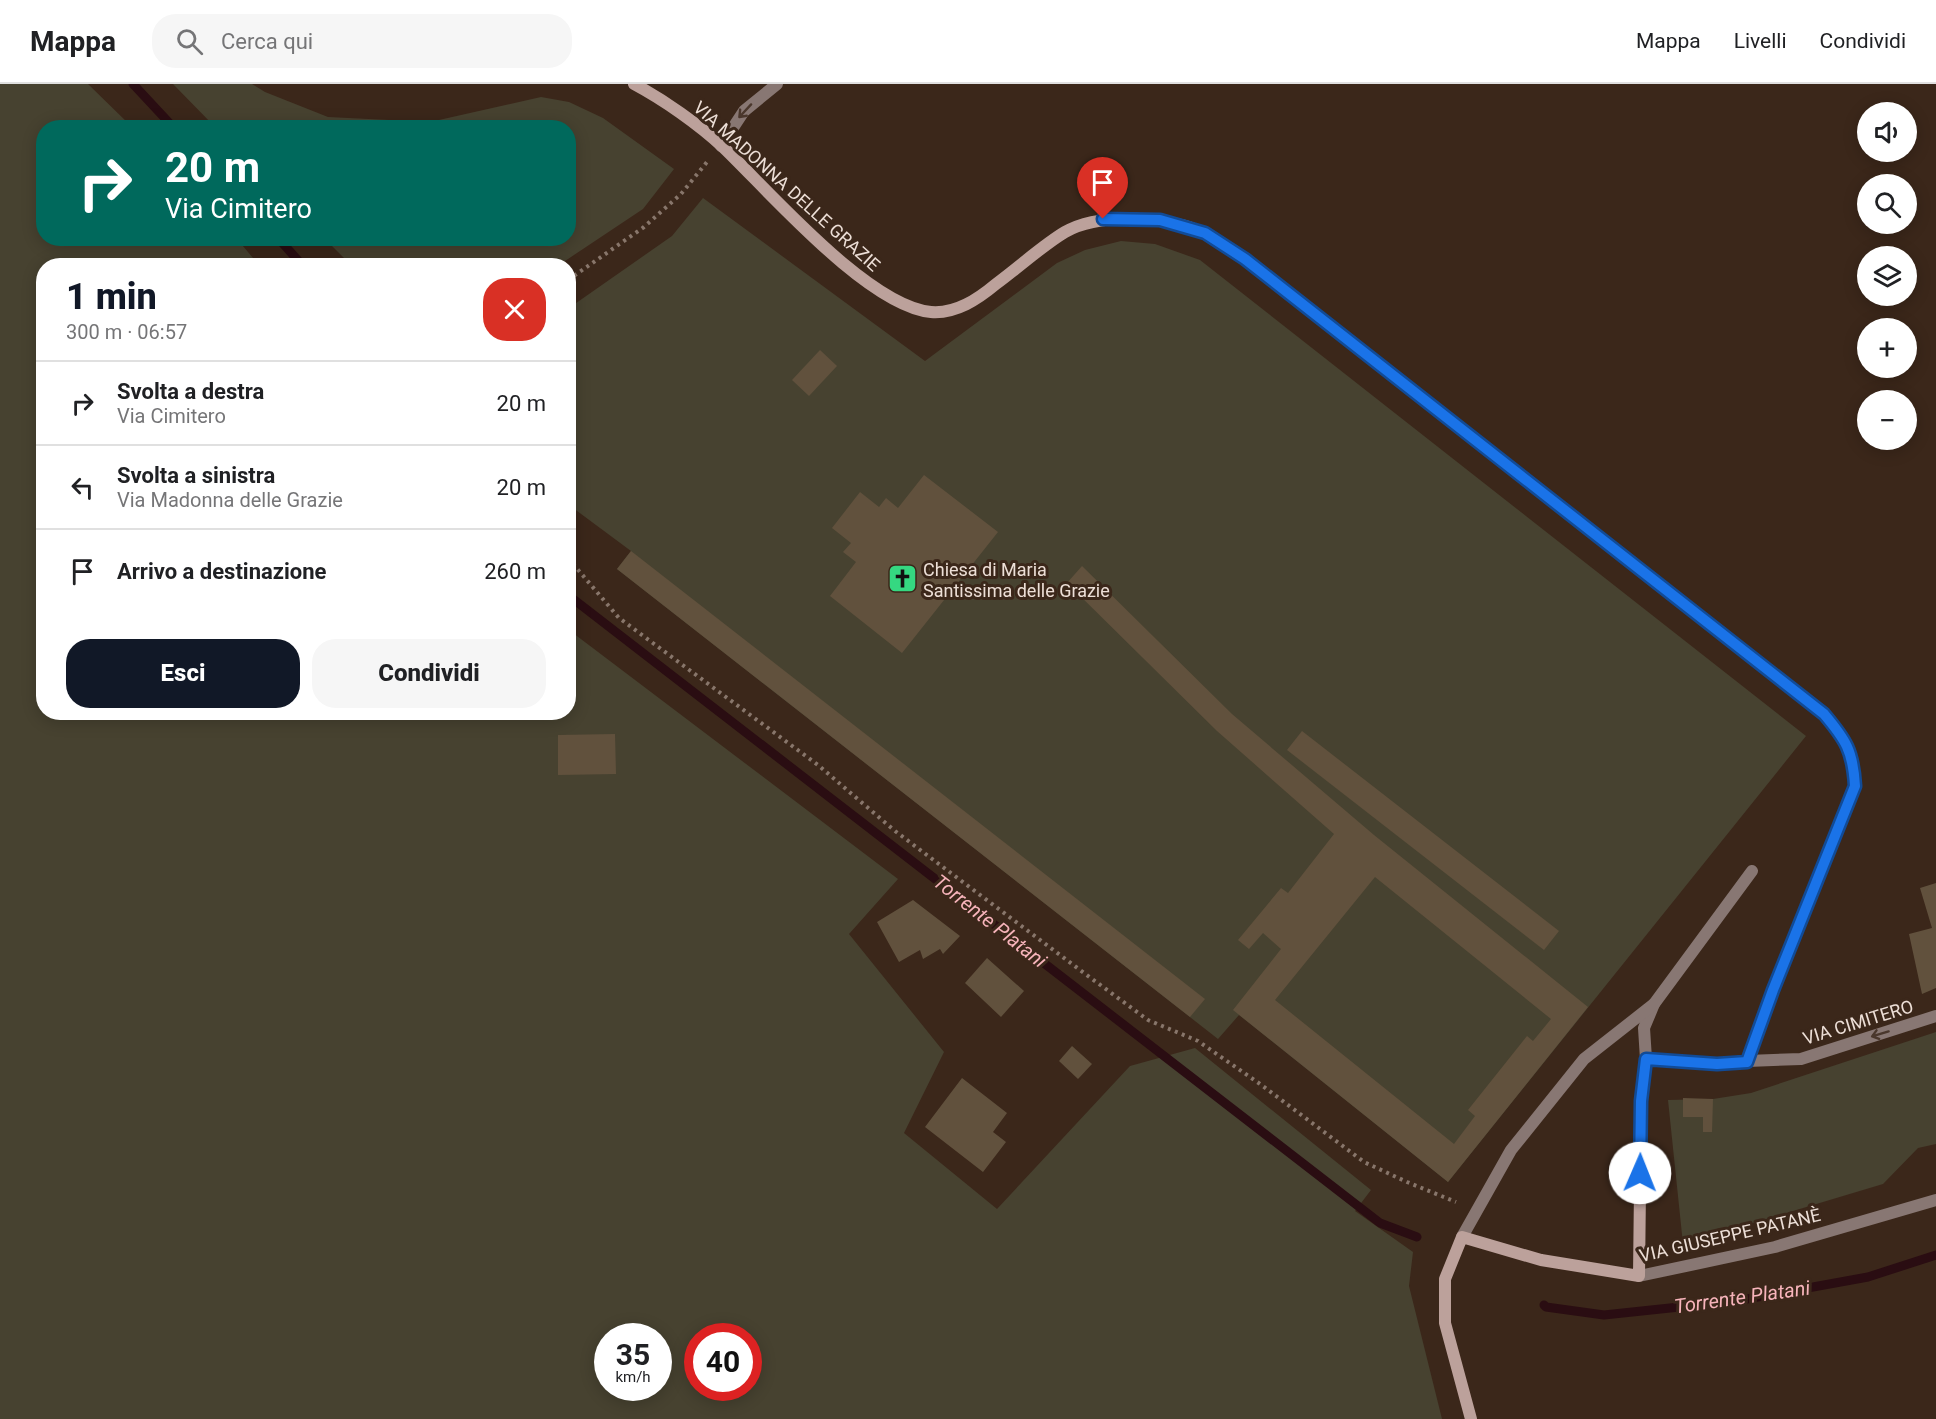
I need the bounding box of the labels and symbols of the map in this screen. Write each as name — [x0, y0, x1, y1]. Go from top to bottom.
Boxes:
street label: VIA MADONNA DELLE GRAZIE — [689, 97, 885, 275]
one-way arrow — [738, 104, 752, 119]
pin — [1077, 157, 1128, 219]
place label: Chiesa di Maria Santissima delle Grazie — [923, 559, 1110, 601]
church icon: Chiesa di Maria Santissima delle Grazie — [886, 563, 918, 595]
water label: Torrente Platani — [929, 869, 1052, 973]
street label: VIA CIMITERO — [1800, 995, 1916, 1049]
one-way arrow — [1871, 1029, 1890, 1040]
position arrow — [1608, 1141, 1672, 1205]
street label: VIA GIUSEPPE PATANÈ — [1637, 1204, 1823, 1266]
water label: Torrente Platani — [1672, 1276, 1812, 1318]
speed limit sign: 40 — [684, 1323, 762, 1401]

